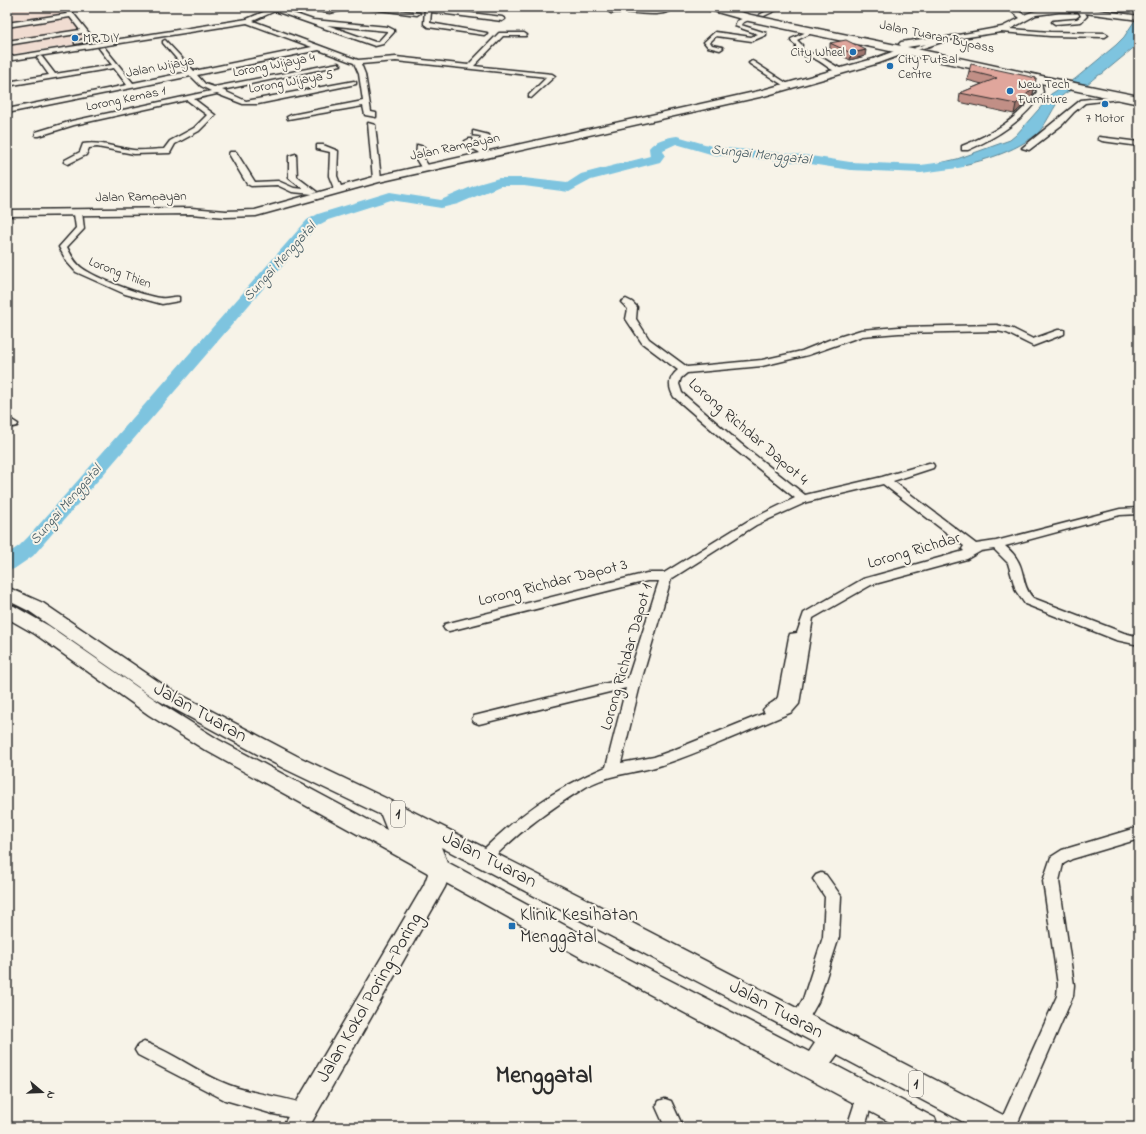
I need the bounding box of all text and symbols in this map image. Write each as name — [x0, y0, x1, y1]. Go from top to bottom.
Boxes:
street label: Jalan Tuaran Bypass — [877, 16, 997, 60]
place label: MR.DIY — [83, 29, 119, 48]
marker: MR.DIY — [70, 33, 80, 43]
place label: City Wheel — [791, 43, 845, 63]
marker: City Wheel — [848, 47, 858, 57]
street label: Lorong Wijaya 4 — [231, 48, 318, 83]
place label: City Futsal Centre — [898, 50, 957, 84]
street label: Jalan Wijaya — [124, 51, 196, 84]
marker: City Futsal Centre — [885, 61, 895, 71]
street label: Lorong Wijaya 5 — [247, 65, 335, 100]
place label: New Tech Furniture — [1017, 75, 1070, 109]
street label: Lorong Kemas 1 — [84, 81, 168, 118]
marker: New Tech Furniture — [1005, 86, 1015, 96]
marker: 7 Motor — [1100, 99, 1110, 109]
place label: 7 Motor — [1086, 109, 1125, 128]
street label: Jalan Rampayan — [408, 128, 502, 167]
water label: Sungai Menggatal — [710, 139, 814, 171]
street label: Jalan Rampayan — [95, 187, 187, 208]
water label: Sungai Menggatal — [239, 217, 322, 306]
street label: Lorong Thien — [85, 252, 154, 295]
street label: Lorong Richdar Dapot 4 — [682, 373, 814, 492]
water label: Sungai Menggatal — [25, 459, 108, 550]
street label: Lorong Richdar — [865, 526, 963, 576]
street label: Lorong Richdar Dapot 3 — [476, 553, 630, 613]
street label: Lorong Richdar Dapot 1 — [595, 581, 659, 733]
street label: Jalan Tuaran — [148, 676, 252, 750]
road number: 1 — [391, 801, 405, 827]
street label: Jalan Tuaran — [437, 824, 541, 896]
place label: Klinik Kesihatan Menggatal — [520, 902, 638, 953]
street label: Jalan Kokol Poring-Poring — [310, 908, 431, 1089]
marker: Klinik Kesihatan Menggatal — [507, 921, 517, 931]
street label: Jalan Tuaran — [724, 974, 828, 1046]
district label: Menggatal — [496, 1059, 592, 1095]
road number: 1 — [909, 1071, 923, 1097]
north arrow — [22, 1072, 62, 1112]
text: N — [42, 1089, 59, 1101]

